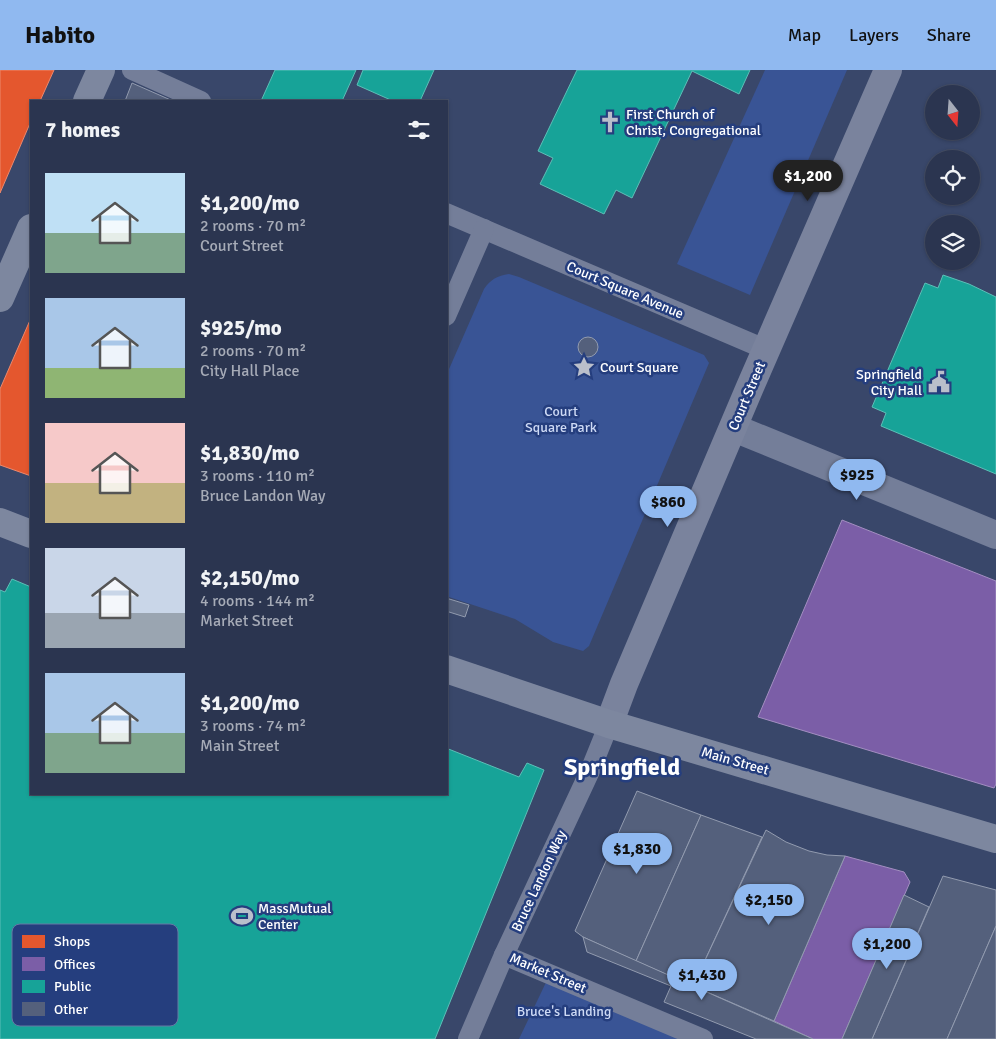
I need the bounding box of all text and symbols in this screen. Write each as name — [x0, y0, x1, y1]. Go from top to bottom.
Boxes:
text: Habito — [25, 20, 95, 50]
text: Map — [788, 24, 821, 46]
text: Layers — [849, 24, 899, 46]
text: Share — [927, 24, 971, 46]
north arrow — [925, 85, 980, 140]
map controls — [925, 85, 980, 270]
place label: First Church of Christ, Congregational — [626, 106, 761, 139]
church icon: First Church of Christ, Congregational — [597, 109, 623, 135]
icon: filters — [405, 116, 433, 144]
text: 7 homes — [45, 117, 120, 143]
button: locate — [925, 150, 980, 205]
pin: $1,200 — [767, 160, 849, 202]
text: $1,200 — [784, 166, 832, 186]
text: $1,200/mo — [200, 190, 299, 216]
icon: home — [85, 193, 145, 253]
button: layers — [925, 215, 980, 270]
text: 2 rooms · 70 m² — [200, 216, 306, 236]
text: Court Street — [200, 236, 284, 256]
street label: Court Square Avenue — [564, 258, 686, 322]
text: $925/mo — [200, 315, 282, 341]
icon: home — [85, 318, 145, 378]
text: 2 rooms · 70 m² — [200, 341, 306, 361]
place icon: Court Square — [571, 354, 597, 380]
place label: Court Square — [600, 359, 679, 376]
street label: Court Street — [725, 359, 769, 433]
text: City Hall Place — [200, 361, 300, 381]
place label: Springfield City Hall — [856, 366, 922, 399]
public building icon: Springfield City Hall — [926, 369, 952, 395]
park label: Court Square Park — [525, 403, 597, 436]
text: $1,830/mo — [200, 440, 299, 466]
icon: home — [85, 443, 145, 503]
pin: $925 — [827, 458, 887, 501]
text: $925 — [840, 465, 874, 485]
text: 3 rooms · 110 m² — [200, 466, 315, 486]
text: Bruce Landon Way — [200, 486, 326, 506]
pin: $860 — [638, 486, 698, 528]
text: $860 — [651, 492, 685, 512]
text: $2,150/mo — [200, 565, 299, 591]
icon: home — [85, 568, 145, 628]
text: 4 rooms · 144 m² — [200, 591, 315, 611]
text: Market Street — [200, 611, 293, 631]
text: $1,200/mo — [200, 690, 299, 716]
icon: home — [85, 693, 145, 753]
text: 3 rooms · 74 m² — [200, 716, 306, 736]
text: Main Street — [200, 736, 279, 756]
street label: Main Street — [699, 743, 771, 779]
district label: Springfield — [564, 752, 680, 782]
street label: Bruce Landon Way — [508, 827, 570, 934]
pin: $1,830 — [596, 832, 678, 875]
text: $1,830 — [613, 839, 661, 859]
pin: $2,150 — [728, 884, 810, 926]
text: $2,150 — [745, 890, 793, 910]
place label: MassMutual Center — [258, 900, 331, 933]
sports icon: MassMutual Center — [229, 903, 255, 929]
legend — [12, 924, 178, 1026]
pin: $1,200 — [846, 928, 928, 970]
text: Shops — [54, 933, 90, 950]
text: $1,200 — [863, 934, 911, 954]
street label: Market Street — [507, 949, 589, 997]
text: Offices — [54, 956, 95, 973]
pin: $1,430 — [661, 958, 743, 1001]
text: $1,430 — [678, 965, 726, 985]
text: Public — [54, 978, 92, 995]
text: Other — [54, 1001, 89, 1018]
park label: Bruce's Landing — [517, 1003, 611, 1020]

